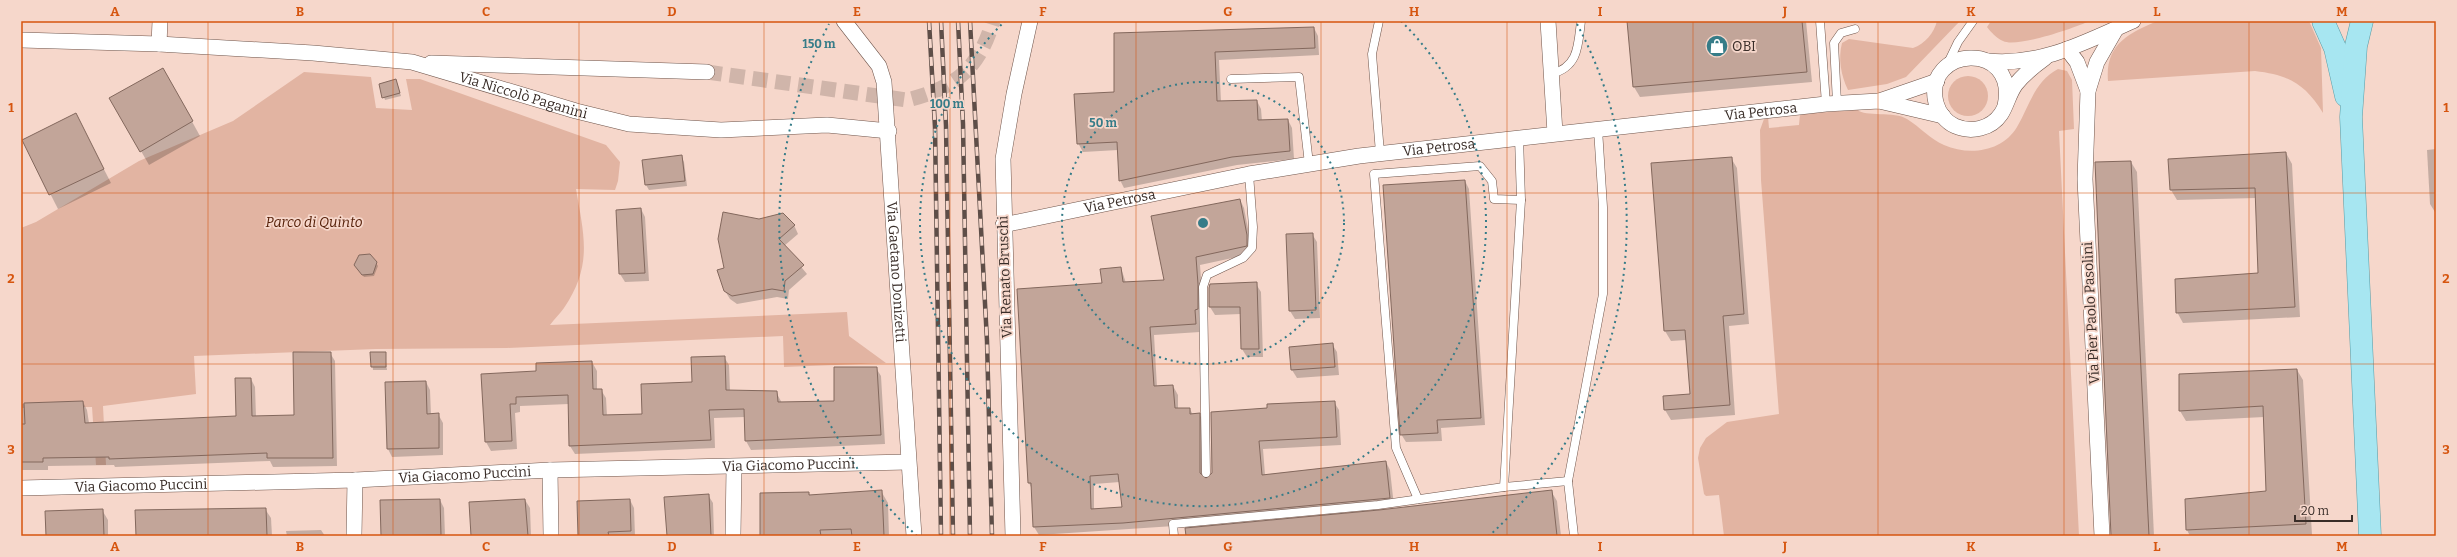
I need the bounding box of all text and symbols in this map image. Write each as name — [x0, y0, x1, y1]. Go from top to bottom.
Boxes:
text: A — [110, 4, 120, 19]
text: B — [296, 4, 304, 19]
text: C — [482, 4, 490, 19]
text: D — [667, 4, 677, 19]
text: E — [853, 4, 861, 19]
text: F — [1039, 4, 1047, 19]
text: G — [1223, 4, 1233, 19]
text: H — [1409, 4, 1419, 19]
text: I — [1598, 4, 1603, 19]
text: J — [1782, 4, 1788, 19]
text: K — [1966, 4, 1976, 19]
text: L — [2153, 4, 2161, 19]
text: M — [2336, 4, 2348, 19]
shop icon: OBI — [1704, 33, 1730, 59]
text: 150 m — [803, 37, 836, 51]
place label: OBI — [1732, 38, 1756, 55]
street label: Via Niccolò Paganini — [457, 68, 589, 122]
text: 100 m — [930, 97, 965, 111]
street label: Via Petrosa — [1724, 99, 1798, 124]
text: 1 — [8, 100, 14, 115]
text: 1 — [2443, 100, 2449, 115]
text: 50 m — [1089, 116, 1117, 130]
street label: Via Petrosa — [1402, 135, 1476, 160]
street label: Via Petrosa — [1082, 185, 1157, 217]
street label: Via Gaetano Donizetti — [883, 201, 910, 343]
park label: Parco di Quinto — [266, 214, 363, 231]
street label: Via Renato Bruschi — [994, 216, 1016, 338]
centre of rings — [1196, 216, 1210, 230]
street label: Via Pier Paolo Pasolini — [2079, 241, 2103, 385]
text: 2 — [7, 271, 15, 286]
text: 2 — [2442, 271, 2450, 286]
text: 3 — [7, 442, 15, 457]
text: 3 — [2442, 442, 2450, 457]
street label: Via Giacomo Puccini — [722, 455, 855, 475]
street label: Via Giacomo Puccini — [398, 462, 532, 486]
street label: Via Giacomo Puccini — [74, 475, 208, 495]
scale bar — [2295, 497, 2352, 523]
text: 20 m — [2301, 504, 2330, 518]
text: A — [110, 539, 120, 554]
text: B — [296, 539, 304, 554]
text: C — [482, 539, 490, 554]
text: D — [667, 539, 677, 554]
text: E — [853, 539, 861, 554]
text: F — [1039, 539, 1047, 554]
text: G — [1223, 539, 1233, 554]
text: H — [1409, 539, 1419, 554]
text: I — [1598, 539, 1603, 554]
text: J — [1782, 539, 1788, 554]
text: K — [1966, 539, 1976, 554]
text: L — [2153, 539, 2161, 554]
text: M — [2336, 539, 2348, 554]

